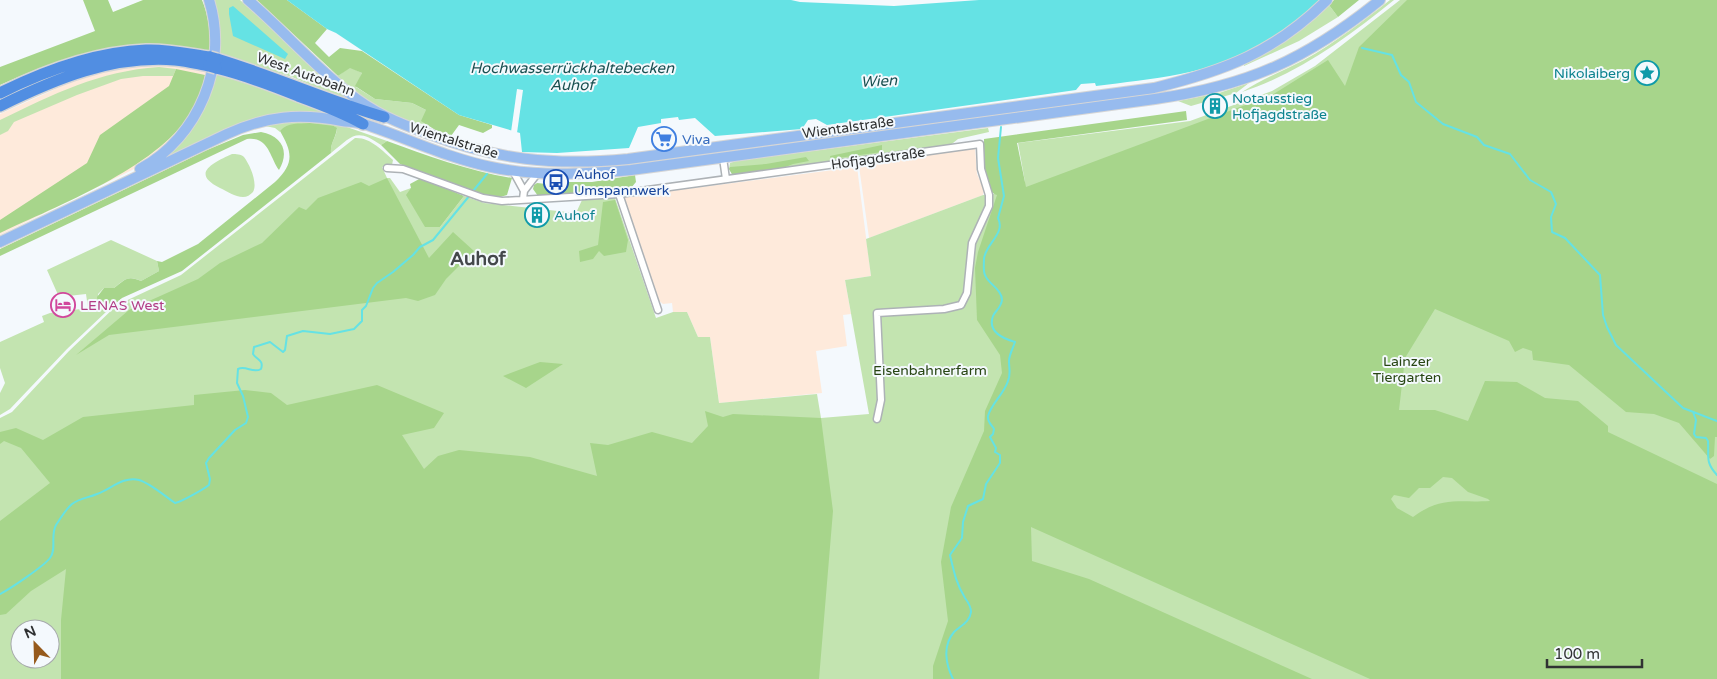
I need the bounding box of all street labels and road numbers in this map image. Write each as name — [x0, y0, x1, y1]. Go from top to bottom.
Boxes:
street label: West Autobahn — [254, 49, 357, 100]
street label: Wientalstraße — [801, 113, 895, 142]
street label: Wientalstraße — [407, 119, 500, 162]
street label: Hofjagdstraße — [830, 143, 926, 174]

